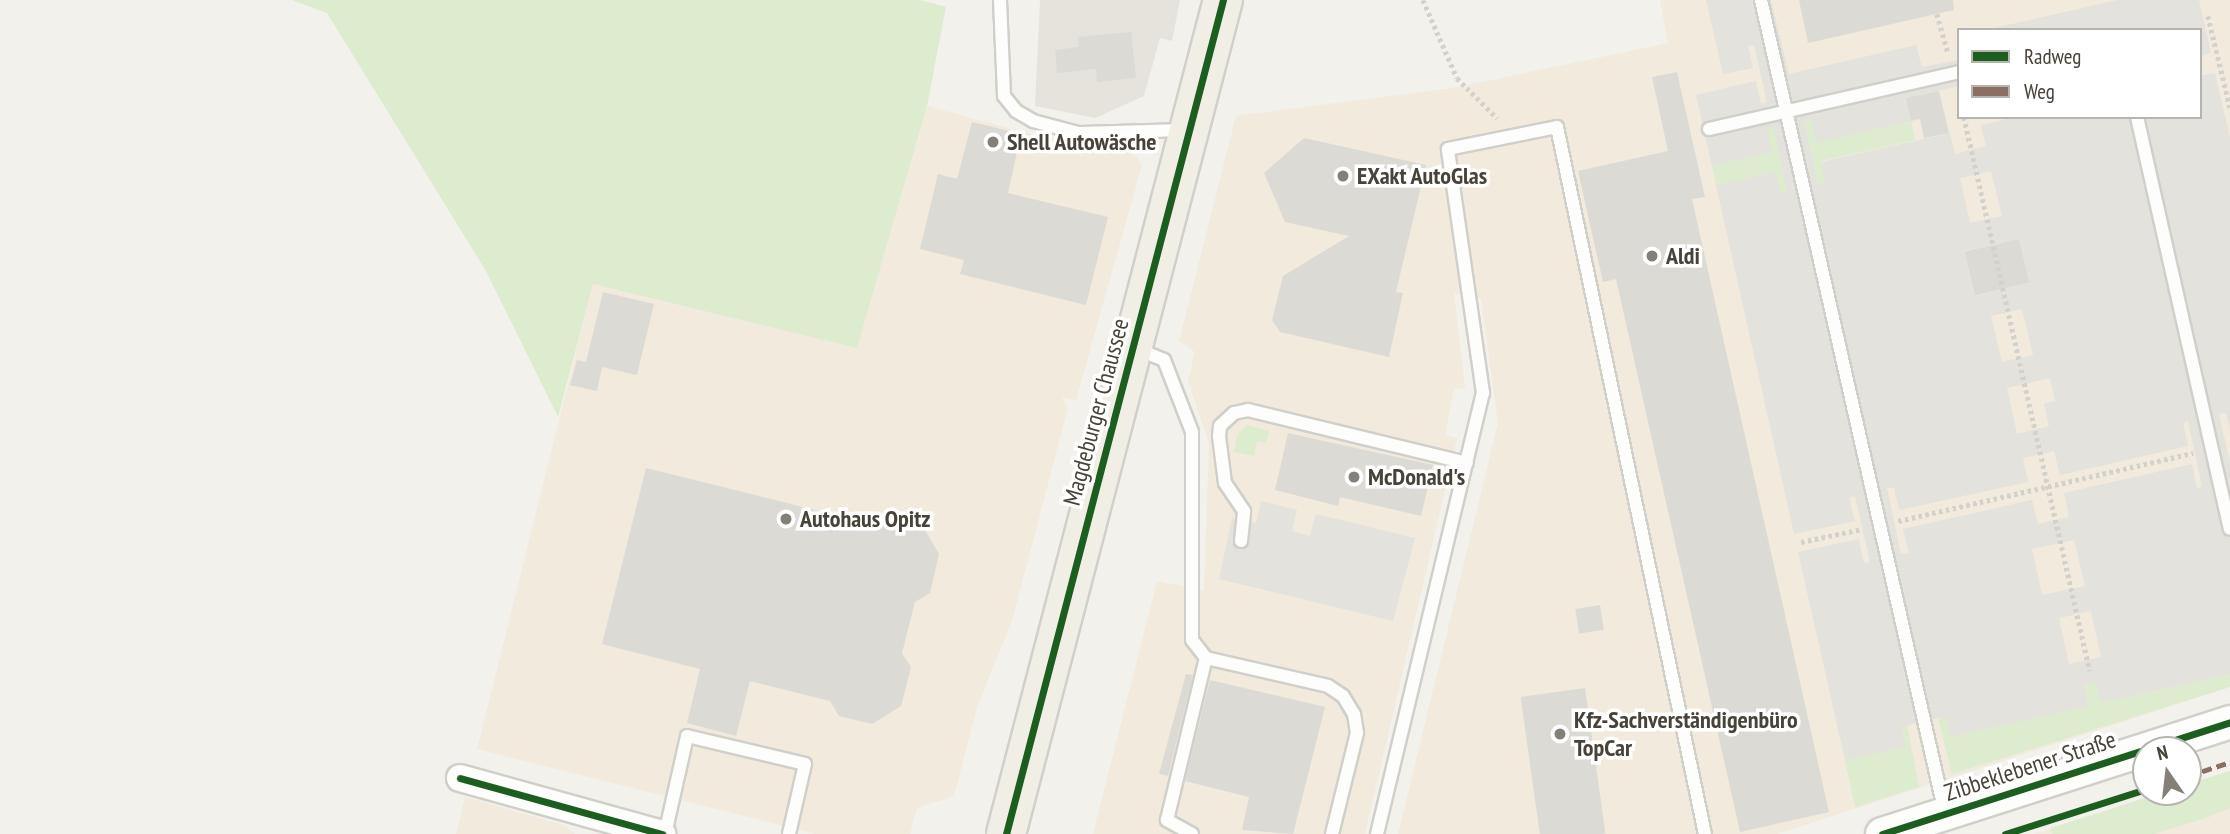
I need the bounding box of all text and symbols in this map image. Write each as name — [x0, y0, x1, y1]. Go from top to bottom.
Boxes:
legend — [1957, 28, 2202, 119]
text: Radweg — [2024, 43, 2081, 70]
text: Weg — [2024, 78, 2055, 105]
place label: Shell Autowäsche — [1007, 128, 1157, 156]
marker: Shell Autowäsche — [985, 134, 1001, 150]
place label: EXakt AutoGlas — [1357, 162, 1488, 190]
marker: EXakt AutoGlas — [1335, 168, 1351, 184]
place label: Aldi — [1666, 242, 1700, 270]
marker: Aldi — [1644, 248, 1660, 264]
street label: Magdeburger Chaussee — [1057, 315, 1135, 509]
place label: McDonald's — [1368, 463, 1465, 491]
marker: McDonald's — [1346, 469, 1362, 485]
place label: Autohaus Opitz — [800, 505, 931, 533]
marker: Autohaus Opitz — [778, 511, 794, 527]
place label: Kfz-Sachverständigenbüro TopCar — [1574, 706, 1798, 762]
street label: Zibbeklebener Straße — [1941, 725, 2119, 807]
marker: Kfz-Sachverständigenbüro TopCar — [1552, 726, 1568, 742]
north arrow — [2132, 736, 2202, 806]
text: N — [2155, 740, 2170, 765]

